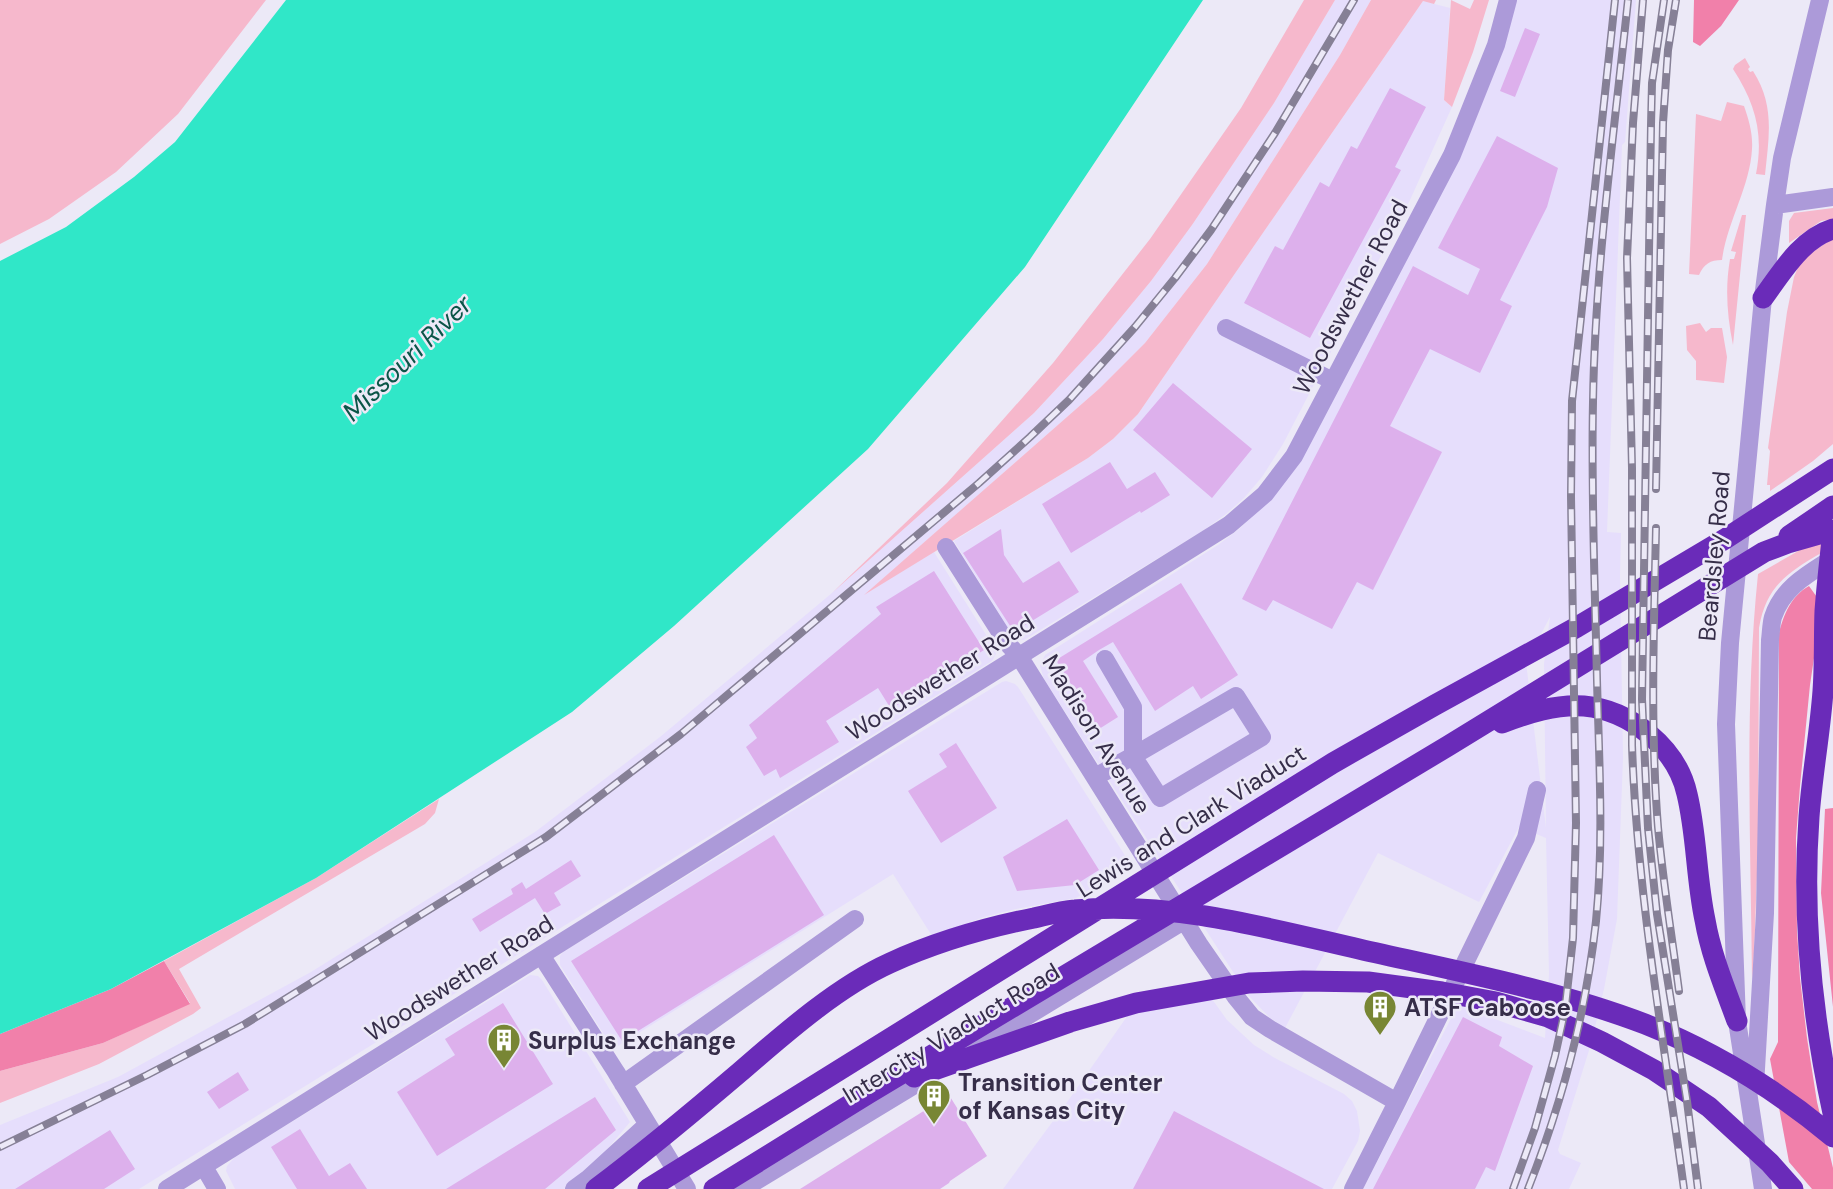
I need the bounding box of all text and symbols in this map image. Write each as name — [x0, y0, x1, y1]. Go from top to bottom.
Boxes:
street label: Woodswether Road — [1286, 194, 1414, 400]
water label: Missouri River — [335, 287, 480, 428]
street label: Beardsley Road — [1691, 470, 1737, 642]
street label: Woodswether Road — [840, 607, 1040, 747]
street label: Madison Avenue — [1036, 649, 1158, 819]
street label: Lewis and Clark Viaduct — [1070, 738, 1312, 904]
street label: Woodswether Road — [359, 908, 559, 1048]
street label: Intercity Viaduct Road — [837, 956, 1065, 1110]
building icon: ATSF Caboose — [1361, 988, 1399, 1037]
place label: ATSF Caboose — [1404, 992, 1571, 1023]
building icon: Surplus Exchange — [485, 1021, 523, 1070]
place label: Surplus Exchange — [528, 1025, 736, 1056]
place label: Transition Center of Kansas City — [958, 1067, 1163, 1126]
building icon: Transition Center of Kansas City — [915, 1077, 953, 1126]

